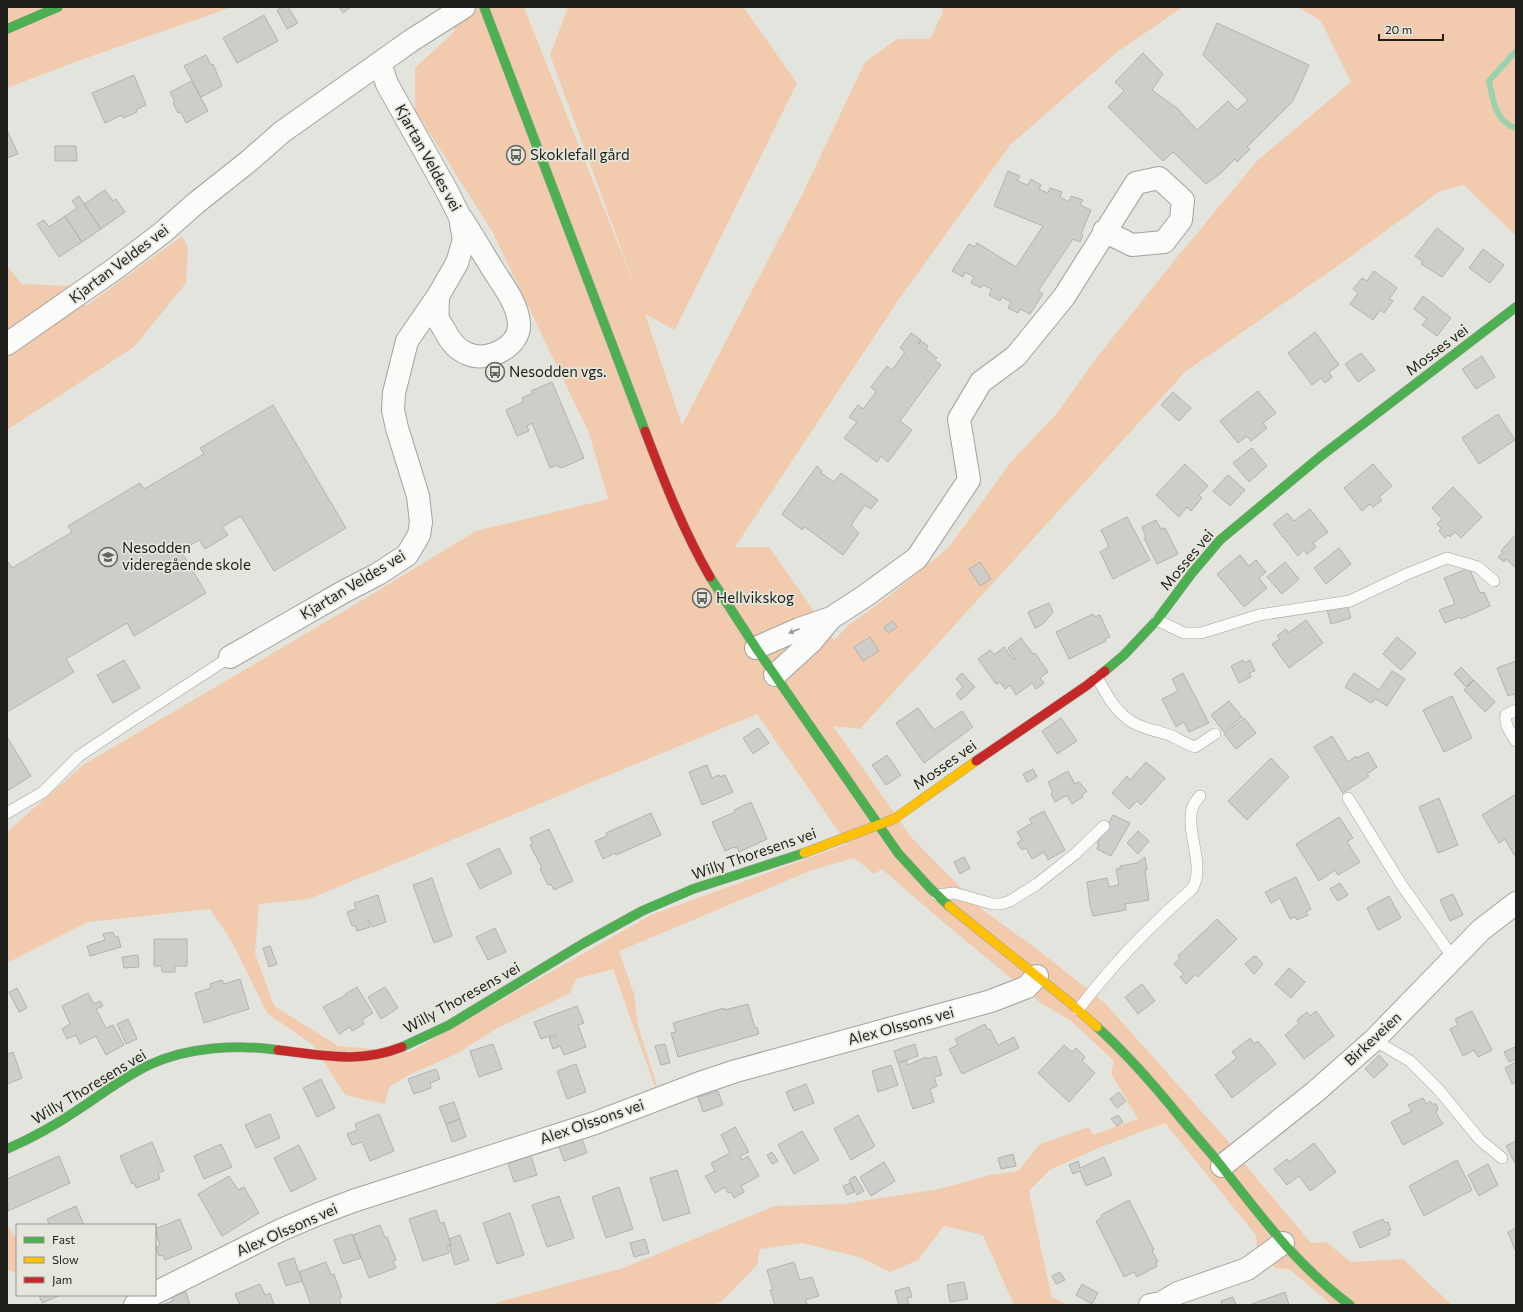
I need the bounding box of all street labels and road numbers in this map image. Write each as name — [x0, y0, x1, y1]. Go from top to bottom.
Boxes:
street label: Kjartan Veldes vei — [392, 101, 466, 214]
street label: Kjartan Veldes vei — [65, 220, 172, 306]
street label: Mosses vei — [1402, 320, 1471, 379]
street label: Mosses vei — [1156, 525, 1217, 593]
street label: Kjartan Veldes vei — [297, 546, 408, 623]
street label: Mosses vei — [909, 736, 980, 793]
street label: Willy Thoresens vei — [689, 823, 818, 883]
street label: Willy Thoresens vei — [400, 958, 523, 1037]
street label: Alex Olssons vei — [846, 1002, 956, 1048]
street label: Birkeveien — [1340, 1008, 1404, 1069]
street label: Willy Thoresens vei — [28, 1045, 149, 1127]
street label: Alex Olssons vei — [537, 1095, 646, 1147]
street label: Alex Olssons vei — [233, 1199, 340, 1259]

